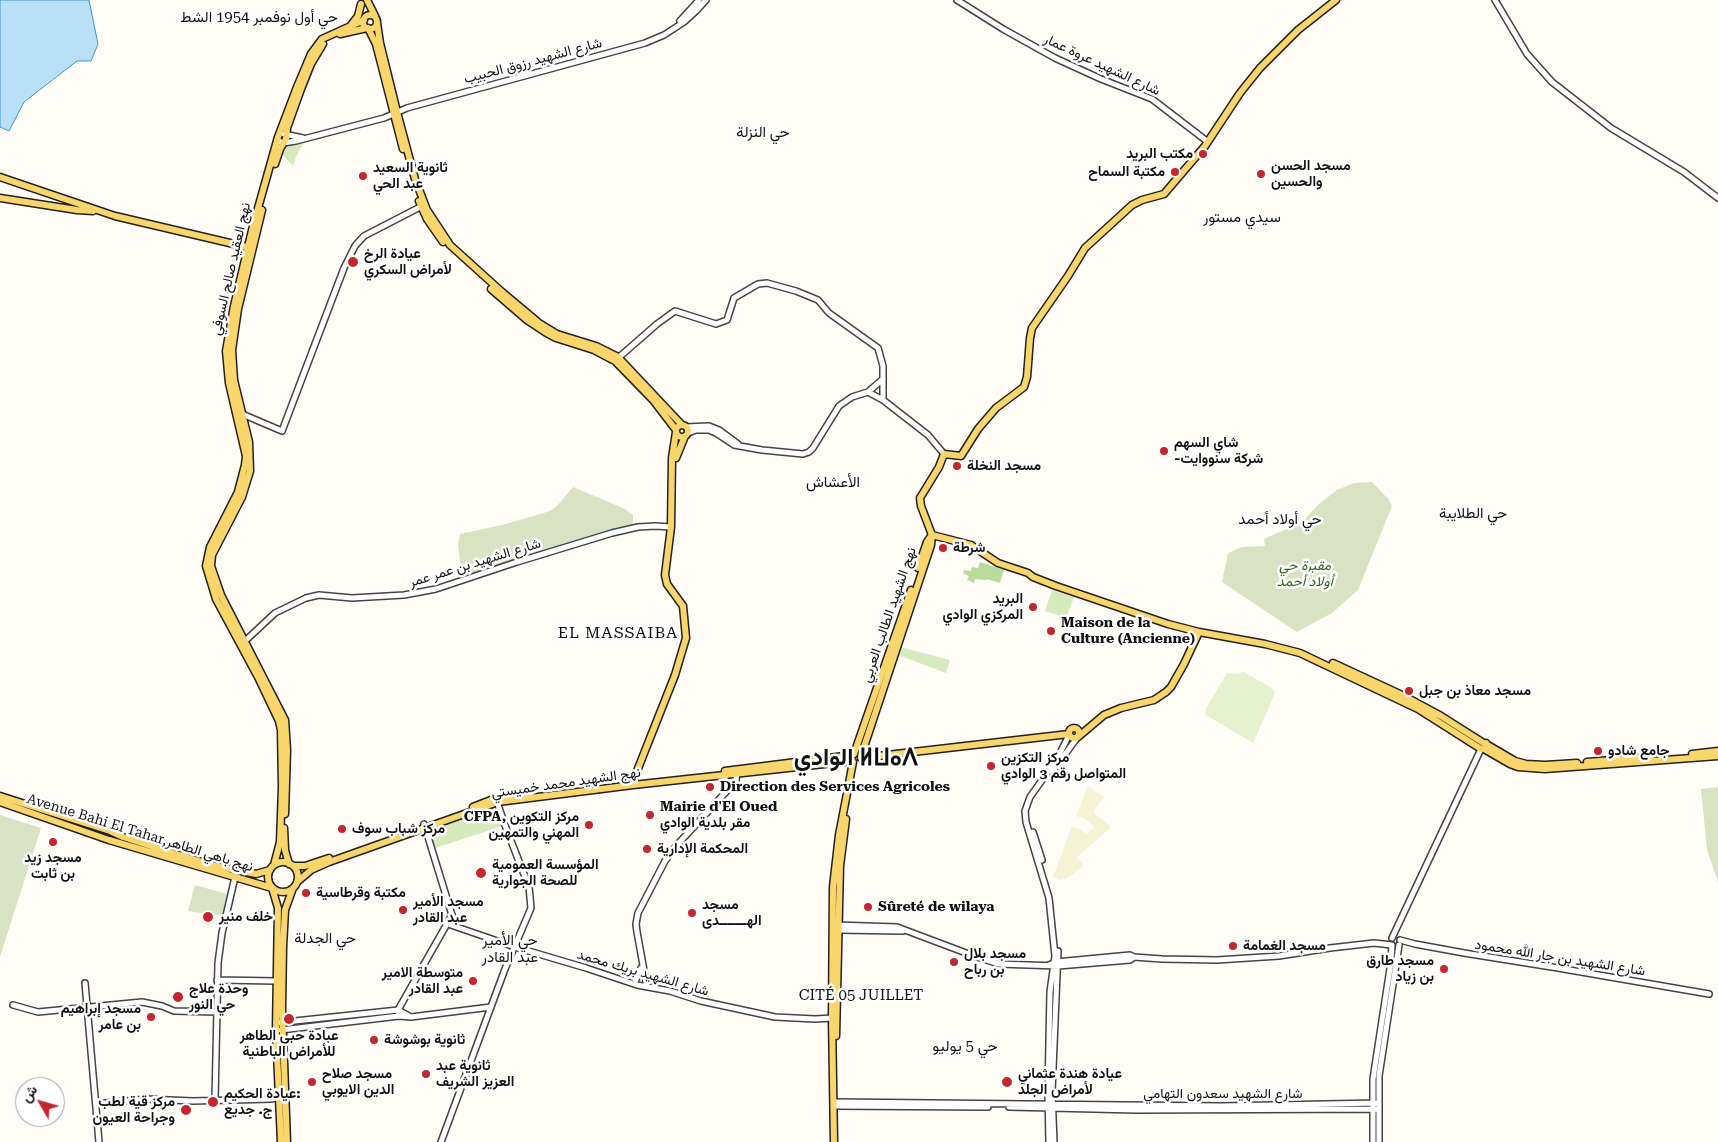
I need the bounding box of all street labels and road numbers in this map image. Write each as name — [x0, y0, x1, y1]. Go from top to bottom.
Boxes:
street label: شارع الشهيد عروة عمار — [1041, 31, 1163, 99]
street label: شارع الشهيد رزوق الحبيب — [462, 34, 604, 88]
street label: نهج العقيد صالح السوفي — [208, 201, 254, 337]
street label: شارع الشهيد بن عمر عمر — [407, 535, 543, 591]
street label: نهج الشهيد الطالب العربي — [858, 545, 920, 685]
street label: نهج الشهيد محمد خميستي — [490, 764, 642, 802]
street label: Avenue Bahi El Tahar,نهج باهي الطاهر — [25, 790, 255, 876]
street label: شارع الشهيد بن جار الله محمود — [1474, 936, 1646, 980]
street label: شارع الشهيد بريك محمد — [575, 946, 711, 1000]
street label: شارع الشهيد سعدون التهامي — [1143, 1086, 1303, 1102]

